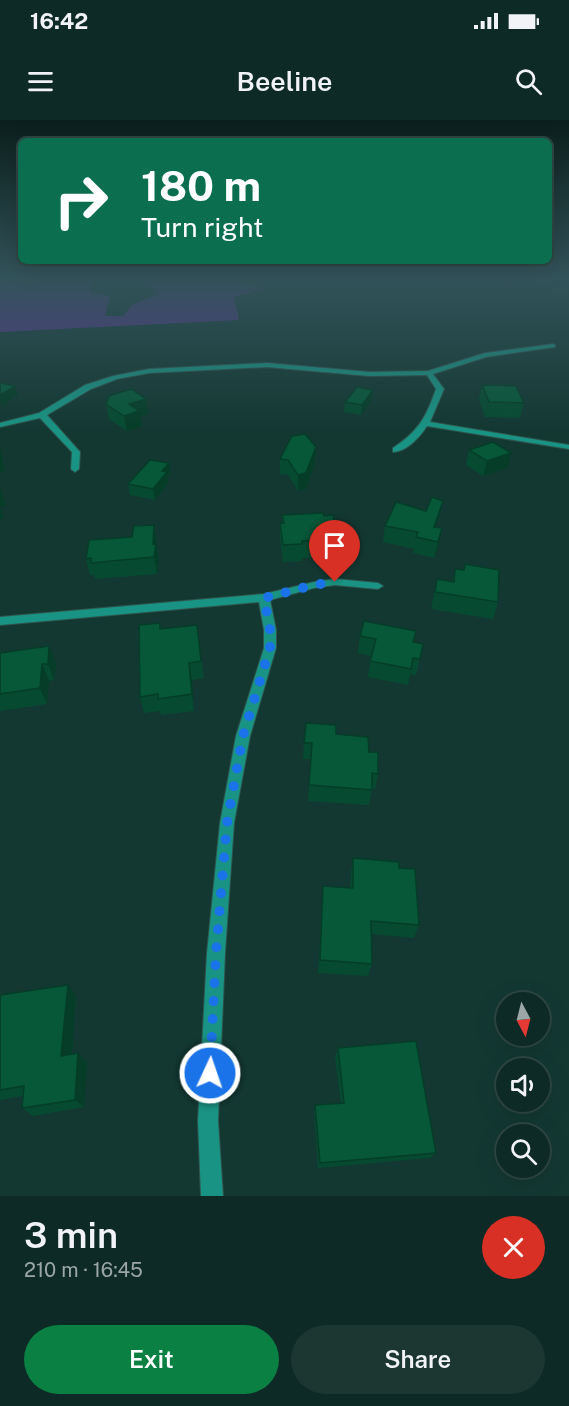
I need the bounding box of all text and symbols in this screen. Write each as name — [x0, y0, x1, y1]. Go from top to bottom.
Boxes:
text: 16:42 — [30, 8, 88, 34]
icon: menu — [24, 65, 57, 98]
text: Beeline — [236, 65, 333, 97]
icon: search — [512, 65, 545, 98]
text: 180 m — [141, 161, 261, 210]
icon: right — [42, 162, 120, 240]
text: Turn right — [141, 211, 264, 243]
pin — [309, 520, 360, 582]
icon: arrive — [318, 529, 351, 562]
north arrow — [496, 992, 550, 1046]
map controls — [496, 992, 550, 1178]
position arrow — [178, 1041, 242, 1105]
button: sound — [496, 1058, 550, 1112]
button: search — [496, 1124, 550, 1178]
text: 3 min — [24, 1214, 118, 1256]
button: close — [482, 1216, 545, 1279]
text: 210 m · 16:45 — [24, 1258, 143, 1282]
button: Exit — [24, 1325, 279, 1394]
button: Share — [291, 1325, 545, 1394]

